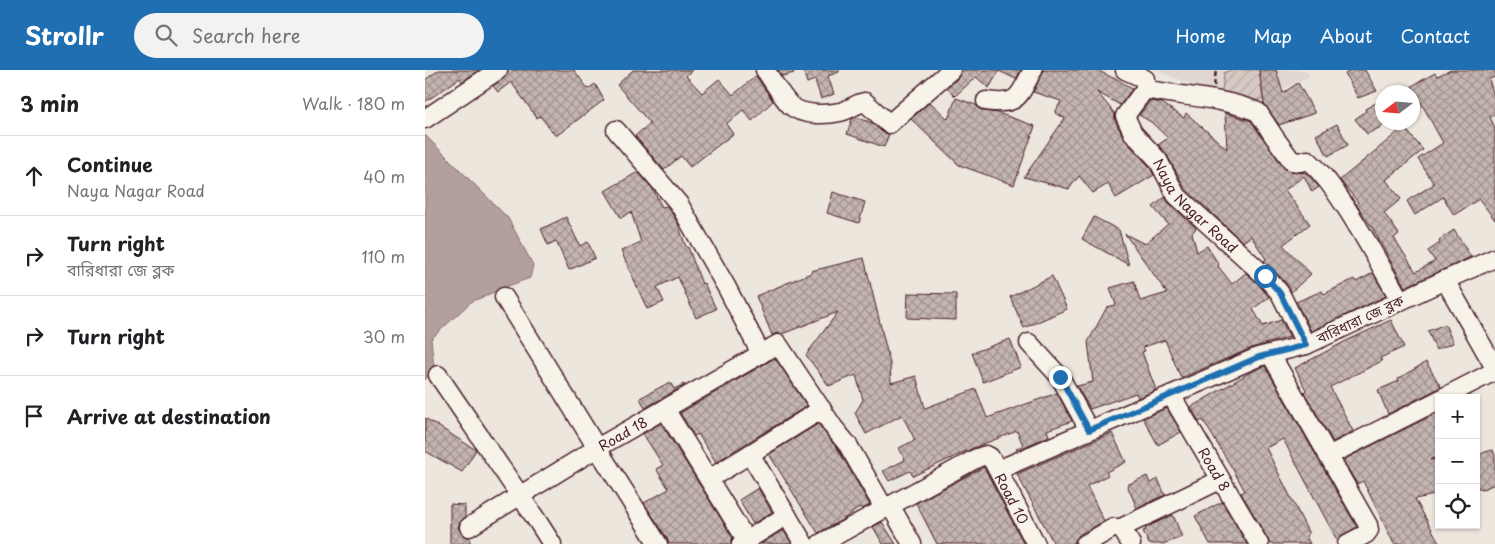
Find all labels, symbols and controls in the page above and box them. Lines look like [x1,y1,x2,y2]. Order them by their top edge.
search box [134,13,484,58]
text: Strollr [25,17,104,53]
icon: search [152,21,180,49]
text: Search here [192,21,301,49]
text: Home [1175,22,1225,49]
text: Map [1253,22,1292,49]
text: About [1320,22,1372,49]
text: Contact [1400,22,1470,49]
north arrow [1375,85,1420,130]
text: 3 min [20,87,79,119]
text: Walk · 180 m [302,91,405,115]
text: Continue [67,150,153,178]
street label: Naya Nagar Road [1148,155,1243,257]
icon: ahead [20,162,48,190]
text: 40 m [363,164,405,188]
text: Naya Nagar Road [67,178,205,202]
text: Turn right [67,229,165,257]
icon: right [20,242,48,270]
text: 110 m [362,244,405,268]
text: বারিধারা জে ব্লক [67,257,174,281]
route start [1254,265,1277,288]
street label: বারিধারা জে ব্লক [1312,289,1408,349]
icon: right [20,322,48,350]
text: Turn right [67,322,165,350]
text: 30 m [363,324,405,348]
route end [1049,366,1072,389]
map controls [1435,394,1480,529]
button: + [1435,394,1480,439]
icon: arrive [20,402,48,430]
text: Arrive at destination [67,402,271,430]
street label: Road 18 [594,411,651,456]
button: − [1435,439,1480,484]
street label: Road 8 [1194,443,1236,495]
street label: Road 10 [990,469,1034,528]
button: locate [1435,484,1480,529]

